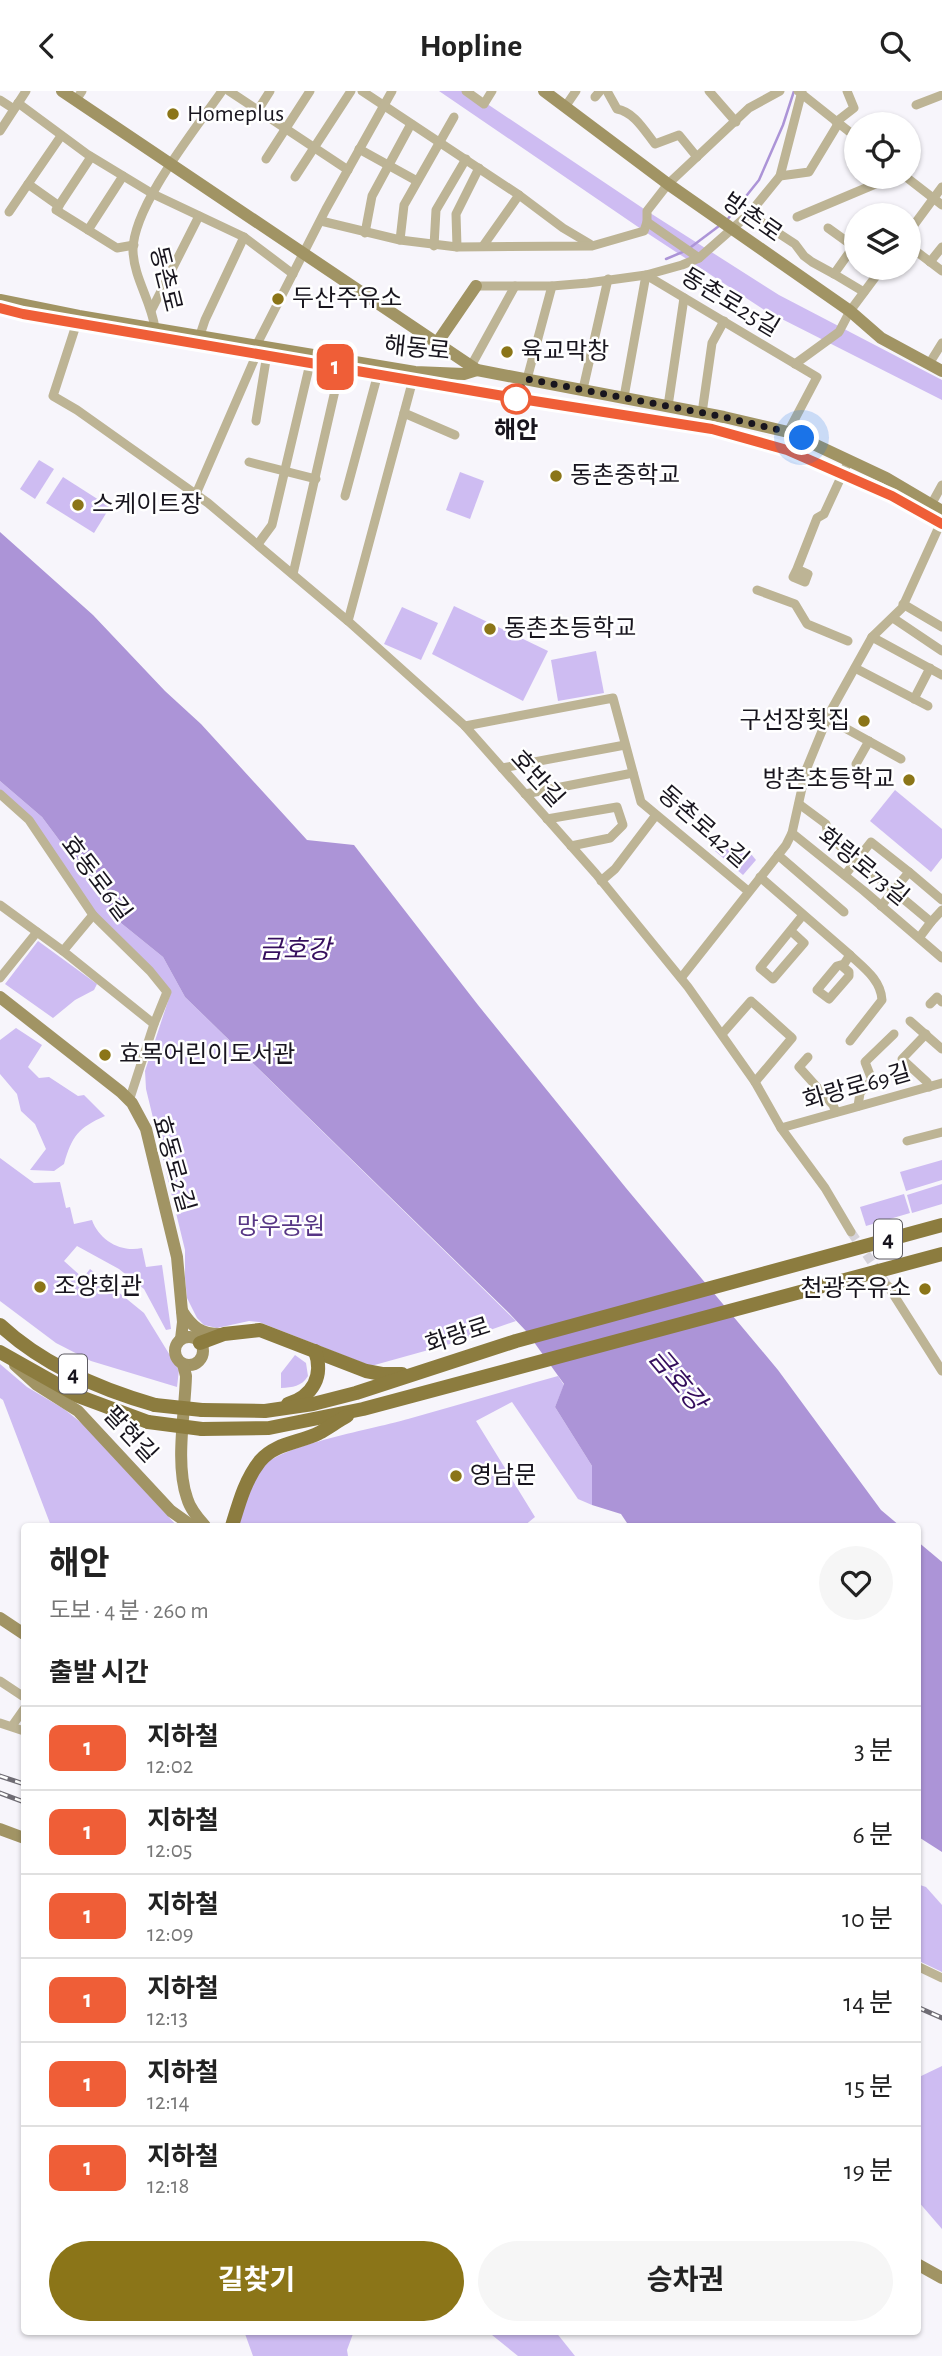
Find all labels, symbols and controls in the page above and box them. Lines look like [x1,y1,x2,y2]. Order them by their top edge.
icon: back [28,27,66,65]
icon: search [876,27,914,65]
text: Hopline [420,30,522,62]
place label: Homeplus [187,102,284,126]
marker: Homeplus [165,106,181,122]
map controls [844,112,921,280]
button: locate [844,112,921,189]
street label: 방촌로 [718,188,787,247]
button: layers [844,203,921,280]
street label: 동촌로 [145,244,186,314]
street label: 동촌로25길 [677,264,784,341]
place label: 두산주유소 [292,286,402,311]
marker: 두산주유소 [270,291,286,307]
street label: 해동로 [383,333,451,364]
place label: 육교막창 [521,339,609,364]
line badge: 1 [312,344,358,390]
marker: 육교막창 [499,344,515,360]
text: 1 [331,355,339,379]
marker: 해안 [501,384,531,414]
place label: 해안 [494,417,538,443]
your location [784,420,819,455]
place label: 동촌중학교 [570,462,680,488]
marker: 동촌중학교 [548,468,564,484]
place label: 스케이트장 [92,491,202,517]
marker: 스케이트장 [70,497,86,513]
place label: 동촌초등학교 [504,615,636,641]
marker: 동촌초등학교 [482,621,498,637]
place label: 구선장횟집 [740,707,850,733]
marker: 구선장횟집 [856,713,872,729]
street label: 호반길 [506,746,569,812]
place label: 방촌초등학교 [763,766,895,792]
marker: 방촌초등학교 [901,772,917,788]
street label: 동촌로42길 [653,781,753,872]
street label: 화랑로73길 [813,823,913,910]
street label: 효동로6길 [56,831,136,926]
water label: 금호강 [259,936,334,963]
place label: 효목어린이도서관 [119,1042,296,1067]
marker: 효목어린이도서관 [97,1047,113,1063]
street label: 화랑로69길 [800,1059,914,1114]
street label: 효동로2길 [148,1113,199,1215]
park label: 망우공원 [237,1214,325,1239]
road number: 4 [874,1219,902,1259]
place label: 조양회관 [54,1274,142,1299]
place label: 천광주유소 [801,1276,911,1301]
marker: 조양회관 [32,1279,48,1295]
marker: 천광주유소 [917,1281,933,1297]
street label: 화랑로 [422,1313,493,1358]
water label: 금호강 [644,1344,713,1418]
road number: 4 [59,1355,87,1393]
street label: 팔현길 [99,1402,162,1467]
place label: 영남문 [470,1463,536,1488]
marker: 영남문 [448,1468,464,1484]
button: heart [819,1546,893,1620]
text: 해안 [49,1548,110,1581]
text: 도보 · 4 분 · 260 m [49,1600,209,1623]
text: 출발 시간 [49,1660,149,1686]
text: 지하철 [147,1724,219,1750]
text: 1 [83,1736,92,1760]
text: 3 분 [854,1738,893,1764]
text: 12:02 [147,1755,193,1778]
text: 지하철 [147,1808,219,1834]
text: 1 [83,1820,92,1844]
text: 6 분 [853,1822,893,1848]
text: 12:05 [147,1839,192,1862]
text: 지하철 [147,1892,219,1918]
text: 1 [83,1904,92,1928]
text: 10 분 [842,1906,893,1932]
text: 12:09 [147,1923,194,1946]
text: 지하철 [147,1976,219,2002]
text: 1 [83,1988,92,2012]
text: 14 분 [843,1990,893,2016]
text: 12:13 [147,2007,188,2030]
text: 지하철 [147,2060,219,2086]
text: 1 [83,2072,92,2096]
text: 15 분 [845,2074,893,2100]
text: 12:14 [147,2091,190,2114]
text: 지하철 [147,2144,219,2170]
text: 1 [83,2156,92,2180]
text: 19 분 [844,2158,893,2184]
text: 12:18 [147,2175,189,2198]
button: 길찾기 [49,2241,464,2321]
button: 승차권 [478,2241,893,2321]

